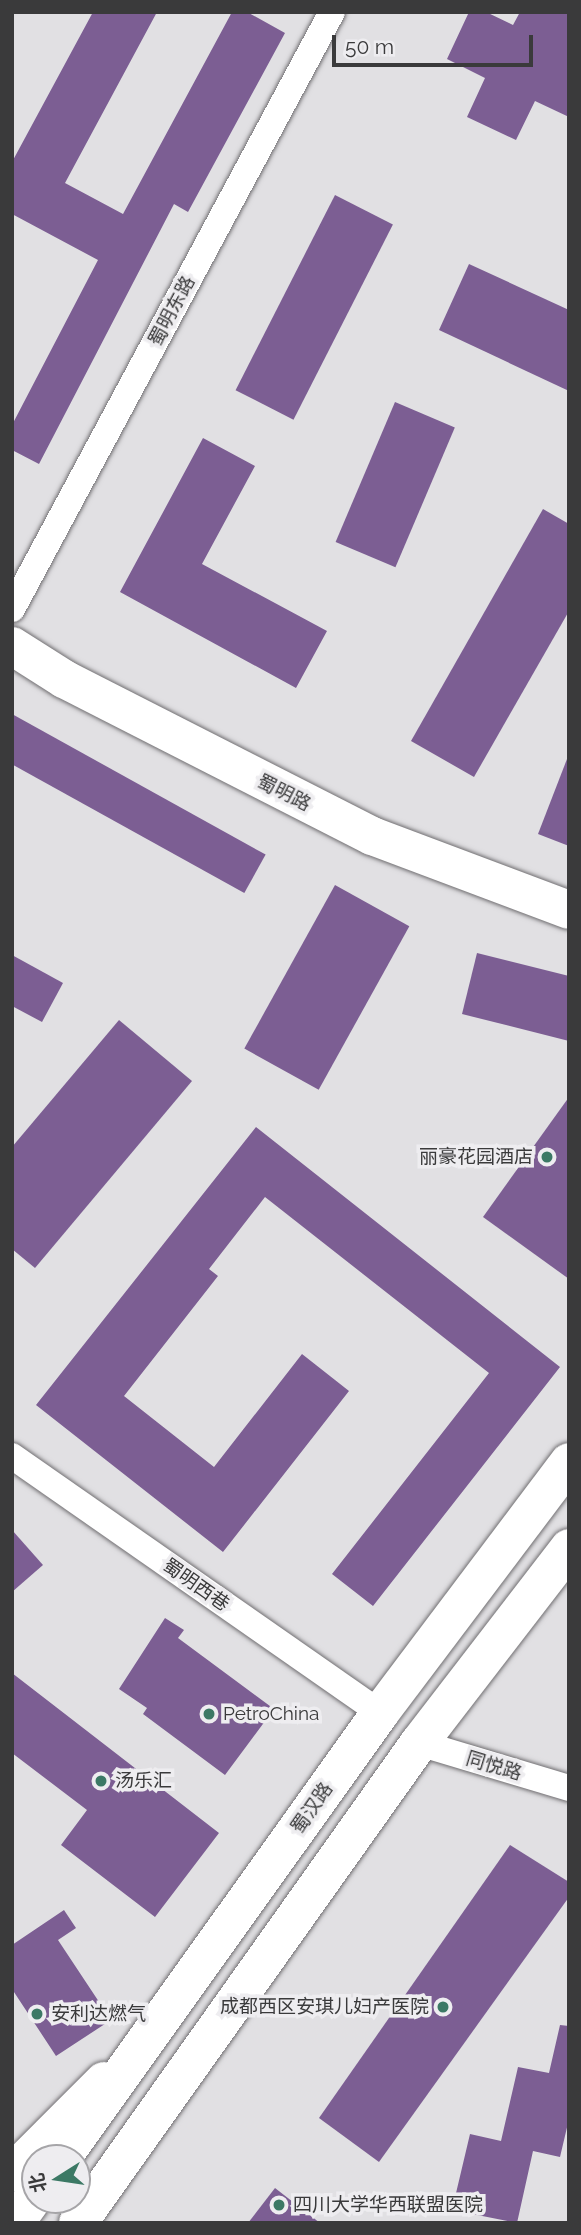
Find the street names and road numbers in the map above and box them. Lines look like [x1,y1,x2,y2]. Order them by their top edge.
street label: 蜀明东路 [144,272,200,350]
street label: 蜀明路 [253,770,315,816]
street label: 蜀明西巷 [158,1554,234,1616]
street label: 同悦路 [463,1747,525,1785]
street label: 蜀汉路 [286,1778,338,1838]

